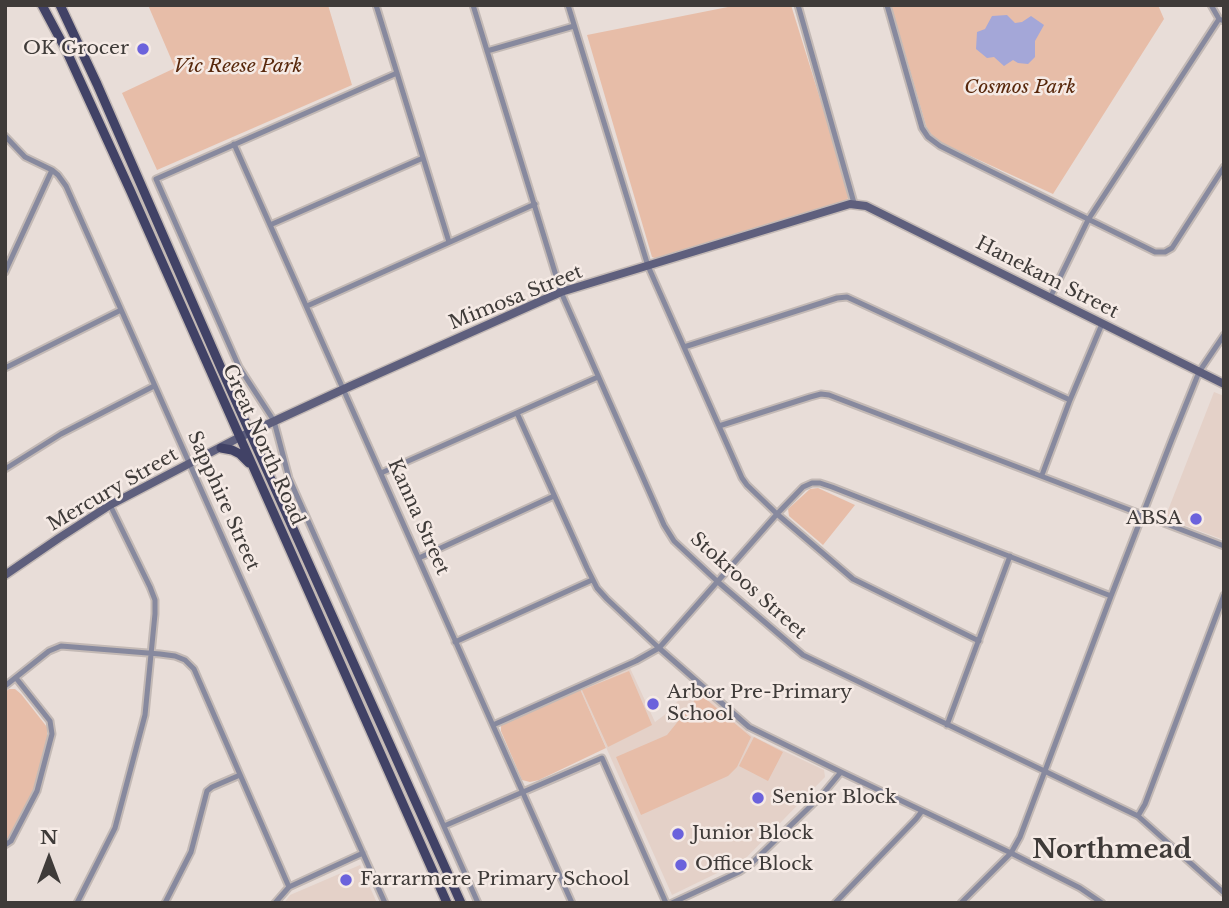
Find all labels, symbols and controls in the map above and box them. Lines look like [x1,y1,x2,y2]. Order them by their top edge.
place label: OK Grocer [23,38,129,60]
marker: OK Grocer [135,41,151,57]
park label: Vic Reese Park [174,56,302,78]
park label: Cosmos Park [964,77,1076,99]
street label: Hanekam Street [972,232,1122,324]
street label: Mimosa Street [446,261,586,335]
street label: Great North Road [217,361,309,529]
street label: Sapphire Street [182,428,264,574]
street label: Mercury Street [44,443,182,537]
street label: Kanna Street [382,455,454,579]
place label: ABSA [1126,508,1182,530]
marker: ABSA [1188,511,1204,527]
street label: Stokroos Street [685,528,811,644]
place label: Arbor Pre-Primary School [667,682,852,726]
marker: Arbor Pre-Primary School [645,696,661,712]
place label: Senior Block [772,787,897,809]
marker: Senior Block [750,790,766,806]
place label: Junior Block [692,823,813,845]
north arrow [14,824,84,894]
text: N [40,826,58,849]
marker: Junior Block [670,826,686,842]
district label: Northmead [1032,835,1192,867]
place label: Office Block [695,854,813,876]
marker: Office Block [673,857,689,873]
place label: Farrarmere Primary School [360,869,629,891]
marker: Farrarmere Primary School [338,872,354,888]

